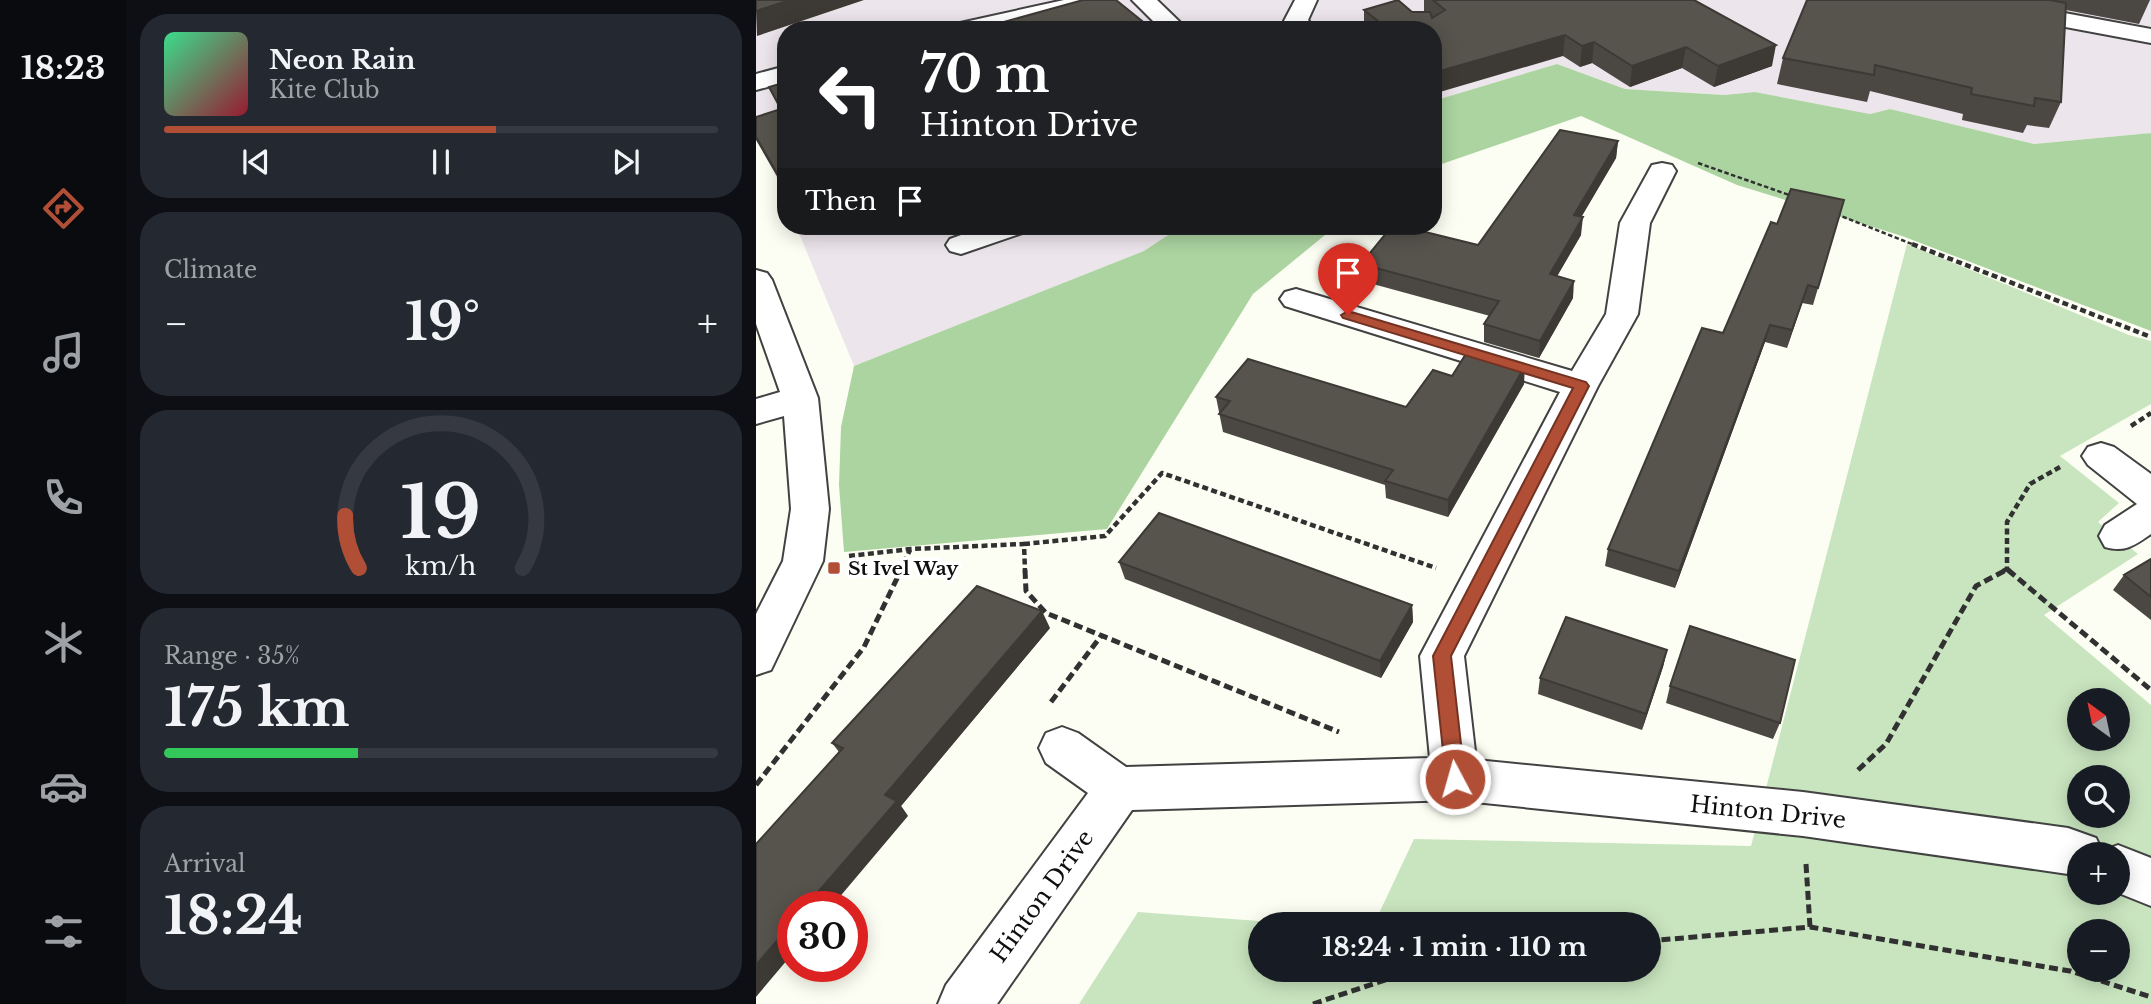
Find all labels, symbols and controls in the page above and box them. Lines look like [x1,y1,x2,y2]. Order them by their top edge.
text: Neon Rain [269,44,415,76]
text: 70 m [920,44,1050,105]
text: 18:23 [21,48,105,88]
icon: left [805,49,896,140]
text: Kite Club [269,76,380,104]
text: Hinton Drive [920,105,1138,145]
icon: previous [237,143,275,181]
icon: pause [422,143,460,181]
icon: next [607,143,645,181]
icon: arrive [891,182,929,220]
icon: directions [39,184,88,233]
text: Then [805,185,877,217]
pin [1318,243,1378,315]
icon: arrive [1329,254,1367,292]
text: Climate [164,256,257,284]
text: 19° [405,290,480,354]
text: − [164,300,188,347]
text: + [697,300,718,347]
icon: music [39,328,88,377]
text: 19 [401,467,481,558]
icon: phone [39,473,88,522]
text: km/h [406,551,476,582]
place label: St Ivel Way [848,557,959,580]
marker: St Ivel Way [826,560,842,576]
icon: climate [39,618,88,667]
text: Range · 35% [164,642,300,670]
text: 175 km [164,676,350,740]
north arrow [2067,688,2130,751]
map controls [2067,688,2130,982]
position arrow [1418,742,1492,816]
icon: car [39,762,88,811]
button: search [2067,765,2130,828]
street label: Hinton Drive [1689,790,1847,834]
street label: Hinton Drive [985,824,1099,968]
button: + [2067,842,2130,905]
text: Arrival [164,850,245,878]
text: 18:24 [164,884,303,948]
speed limit sign: 30 [777,891,868,982]
icon: filters [39,907,88,956]
button: − [2067,919,2130,982]
text: 18:24 · 1 min · 110 m [1322,931,1587,963]

